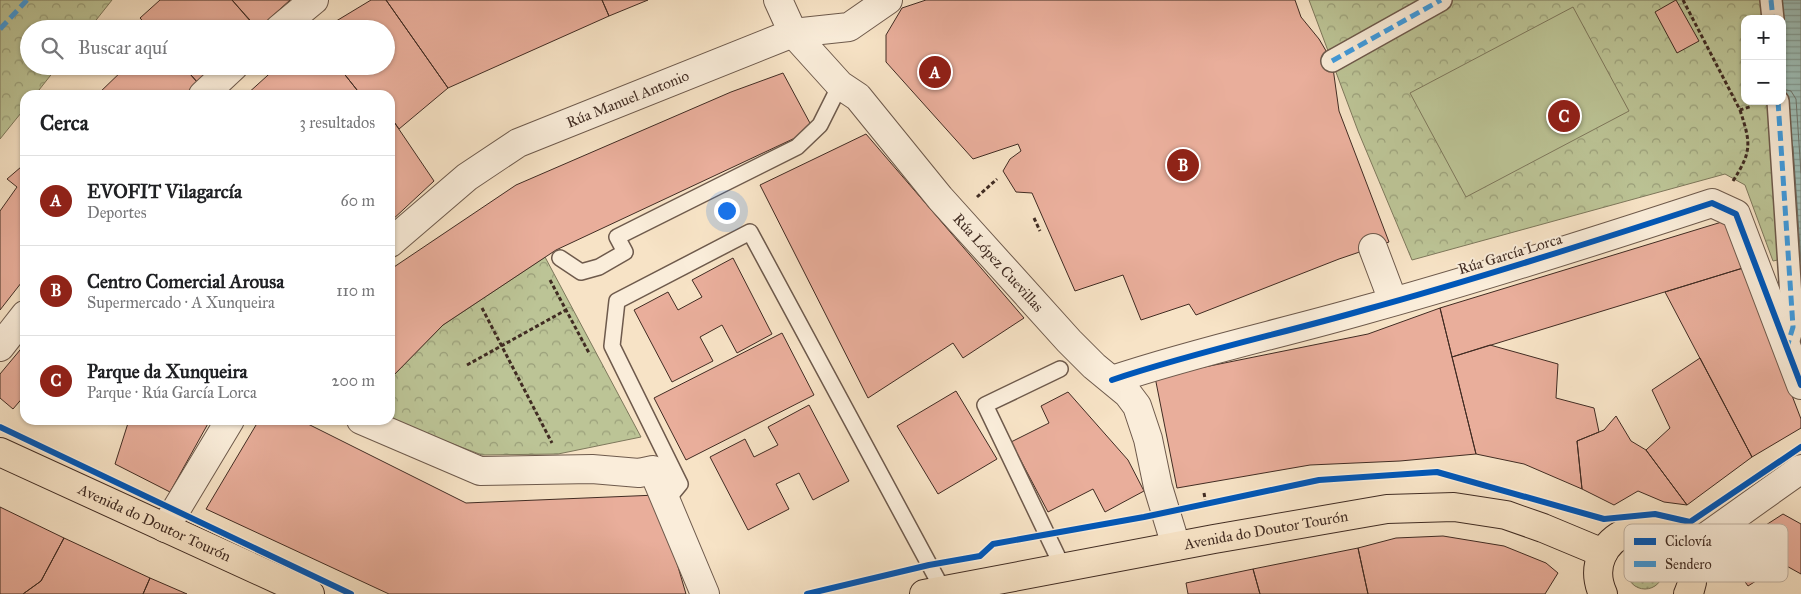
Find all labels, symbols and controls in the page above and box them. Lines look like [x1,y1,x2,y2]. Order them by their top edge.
map controls [1741,15,1786,105]
button: + [1741,15,1786,60]
search box [20,20,395,75]
icon: search [38,34,66,62]
text: Buscar aquí [78,36,167,59]
pin: A [919,53,951,91]
button: − [1741,60,1786,105]
street label: Rúa Manuel Antonio [564,66,692,132]
pin: C [1548,97,1580,135]
text: Cerca [40,110,89,136]
text: 3 resultados [300,113,375,132]
pin: B [1167,146,1199,184]
text: EVOFIT Vilagarcía [87,180,242,203]
text: A [51,191,61,210]
text: 60 m [341,191,375,210]
your location [714,198,740,224]
text: Deportes [87,203,147,222]
street label: Rúa López Cuevillas [949,210,1047,316]
street label: Rúa García Lorca [1456,229,1565,278]
text: Centro Comercial Arousa [87,270,284,293]
text: B [51,281,61,300]
text: 110 m [336,281,375,300]
text: Supermercado · A Xunqueira [87,293,275,312]
text: Parque da Xunqueira [87,360,248,383]
text: C [51,371,61,390]
text: 200 m [332,371,375,390]
text: Parque · Rúa García Lorca [87,383,257,402]
street label: Avenida do Doutor Tourón [74,480,234,566]
street label: Avenida do Doutor Tourón [1182,507,1349,554]
legend [1624,524,1788,582]
text: Ciclovía [1665,533,1712,550]
text: Sendero [1665,556,1712,573]

